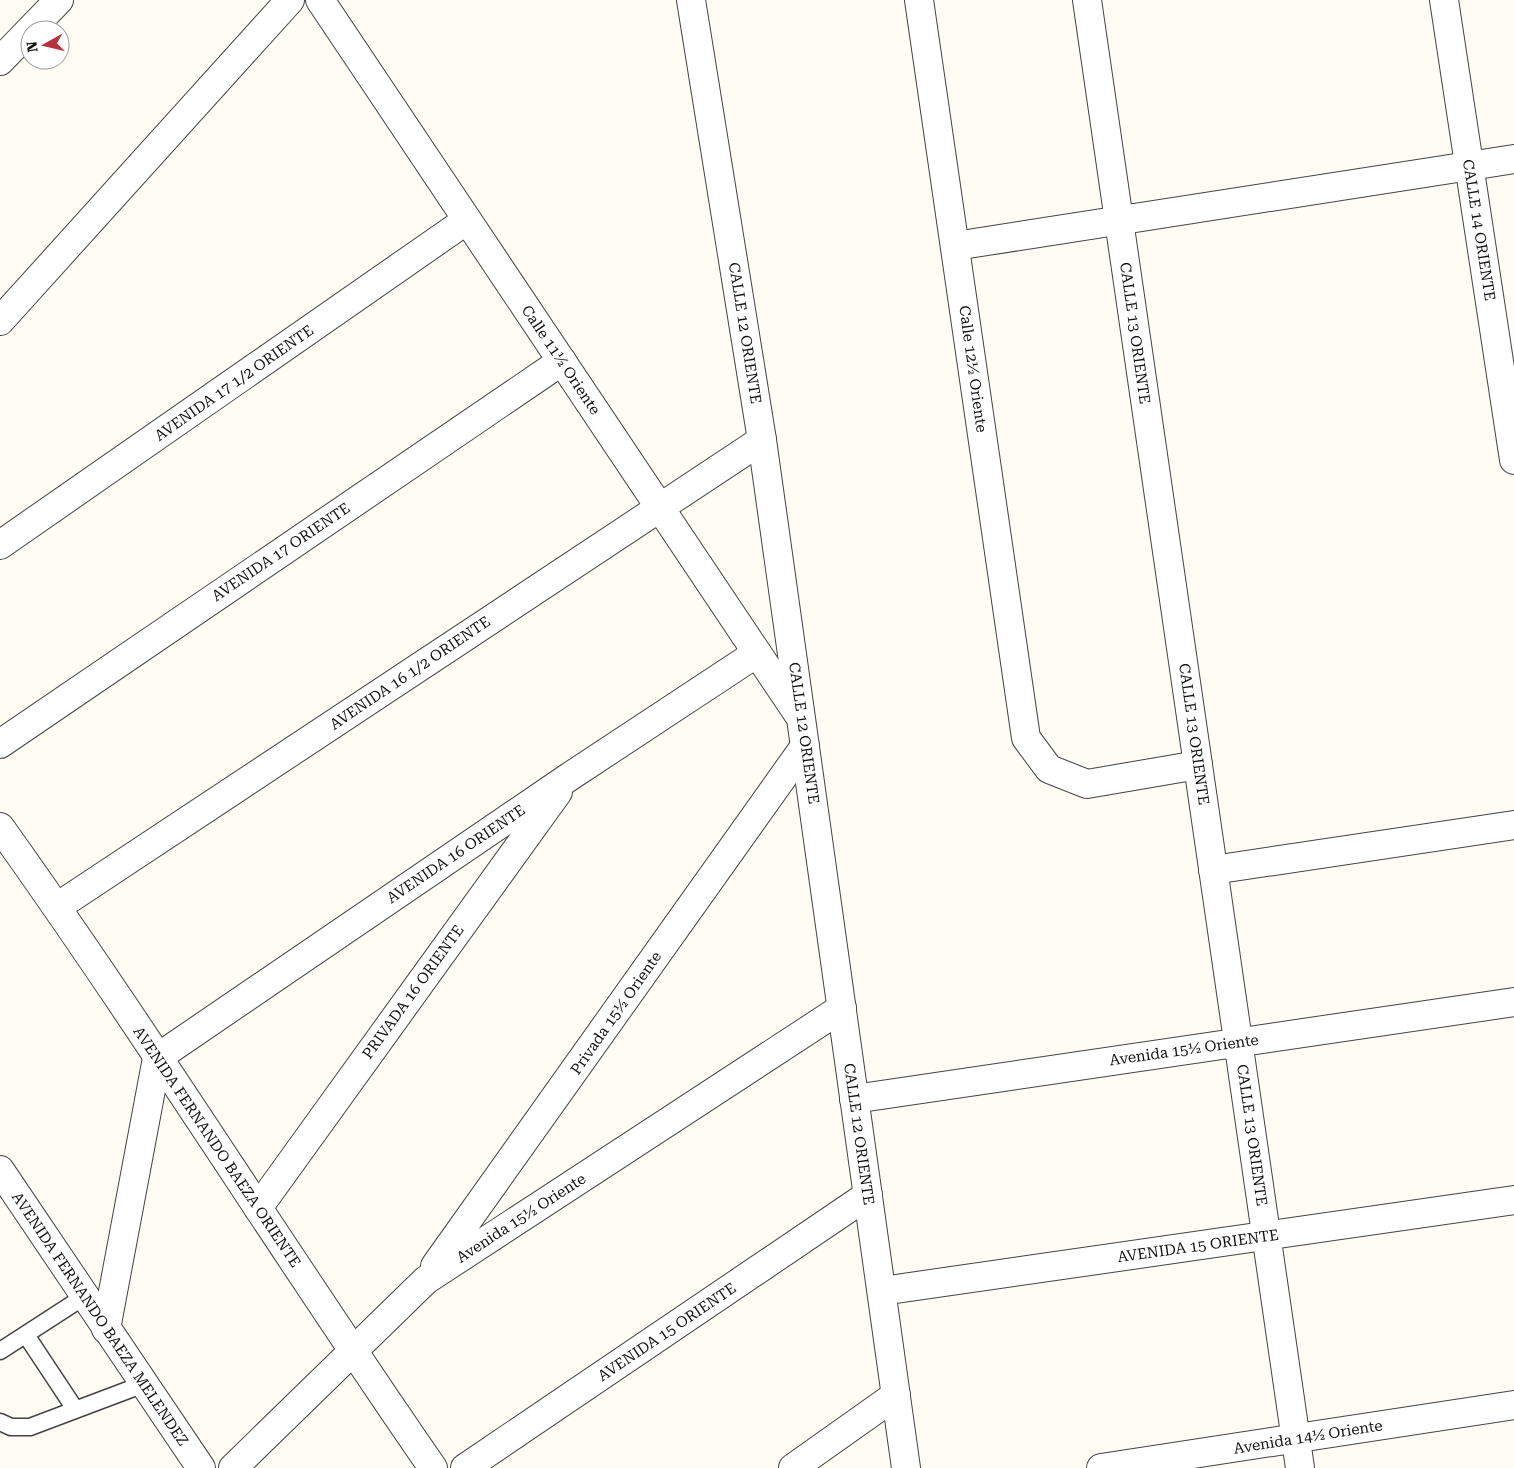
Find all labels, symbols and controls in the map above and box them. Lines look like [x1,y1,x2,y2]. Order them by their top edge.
north arrow [20,20,70,70]
text: N [23,40,41,53]
street label: CALLE 14 ORIENTE [1459,158,1499,302]
street label: CALLE 12 ORIENTE [725,261,765,405]
street label: CALLE 13 ORIENTE [1116,261,1154,405]
street label: Calle 11½ Oriente [518,302,604,418]
street label: Calle 12½ Oriente [955,304,991,434]
street label: AVENIDA 17 1/2 ORIENTE [151,321,317,445]
street label: AVENIDA 17 ORIENTE [209,499,353,605]
street label: AVENIDA 16 1/2 ORIENTE [326,613,494,733]
street label: CALLE 12 ORIENTE [785,661,823,805]
street label: CALLE 13 ORIENTE [1175,662,1213,806]
street label: AVENIDA 16 ORIENTE [384,801,528,907]
street label: PRIVADA 16 ORIENTE [358,922,468,1062]
street label: Privada 15½ Oriente [567,948,665,1078]
street label: AVENIDA FERNANDO BAEZA ORIENTE [129,1023,305,1271]
street label: Avenida 15½ Oriente [1108,1031,1260,1069]
street label: CALLE 12 ORIENTE [840,1062,878,1206]
street label: CALLE 13 ORIENTE [1233,1063,1271,1207]
street label: Avenida 15½ Oriente [453,1169,589,1267]
street label: AVENIDA FERNANDO BAEZA MELENDEZ [8,1189,192,1449]
street label: AVENIDA 15 ORIENTE [1116,1226,1280,1266]
street label: AVENIDA 15 ORIENTE [595,1279,739,1385]
street label: Avenida 14½ Oriente [1232,1416,1384,1458]

